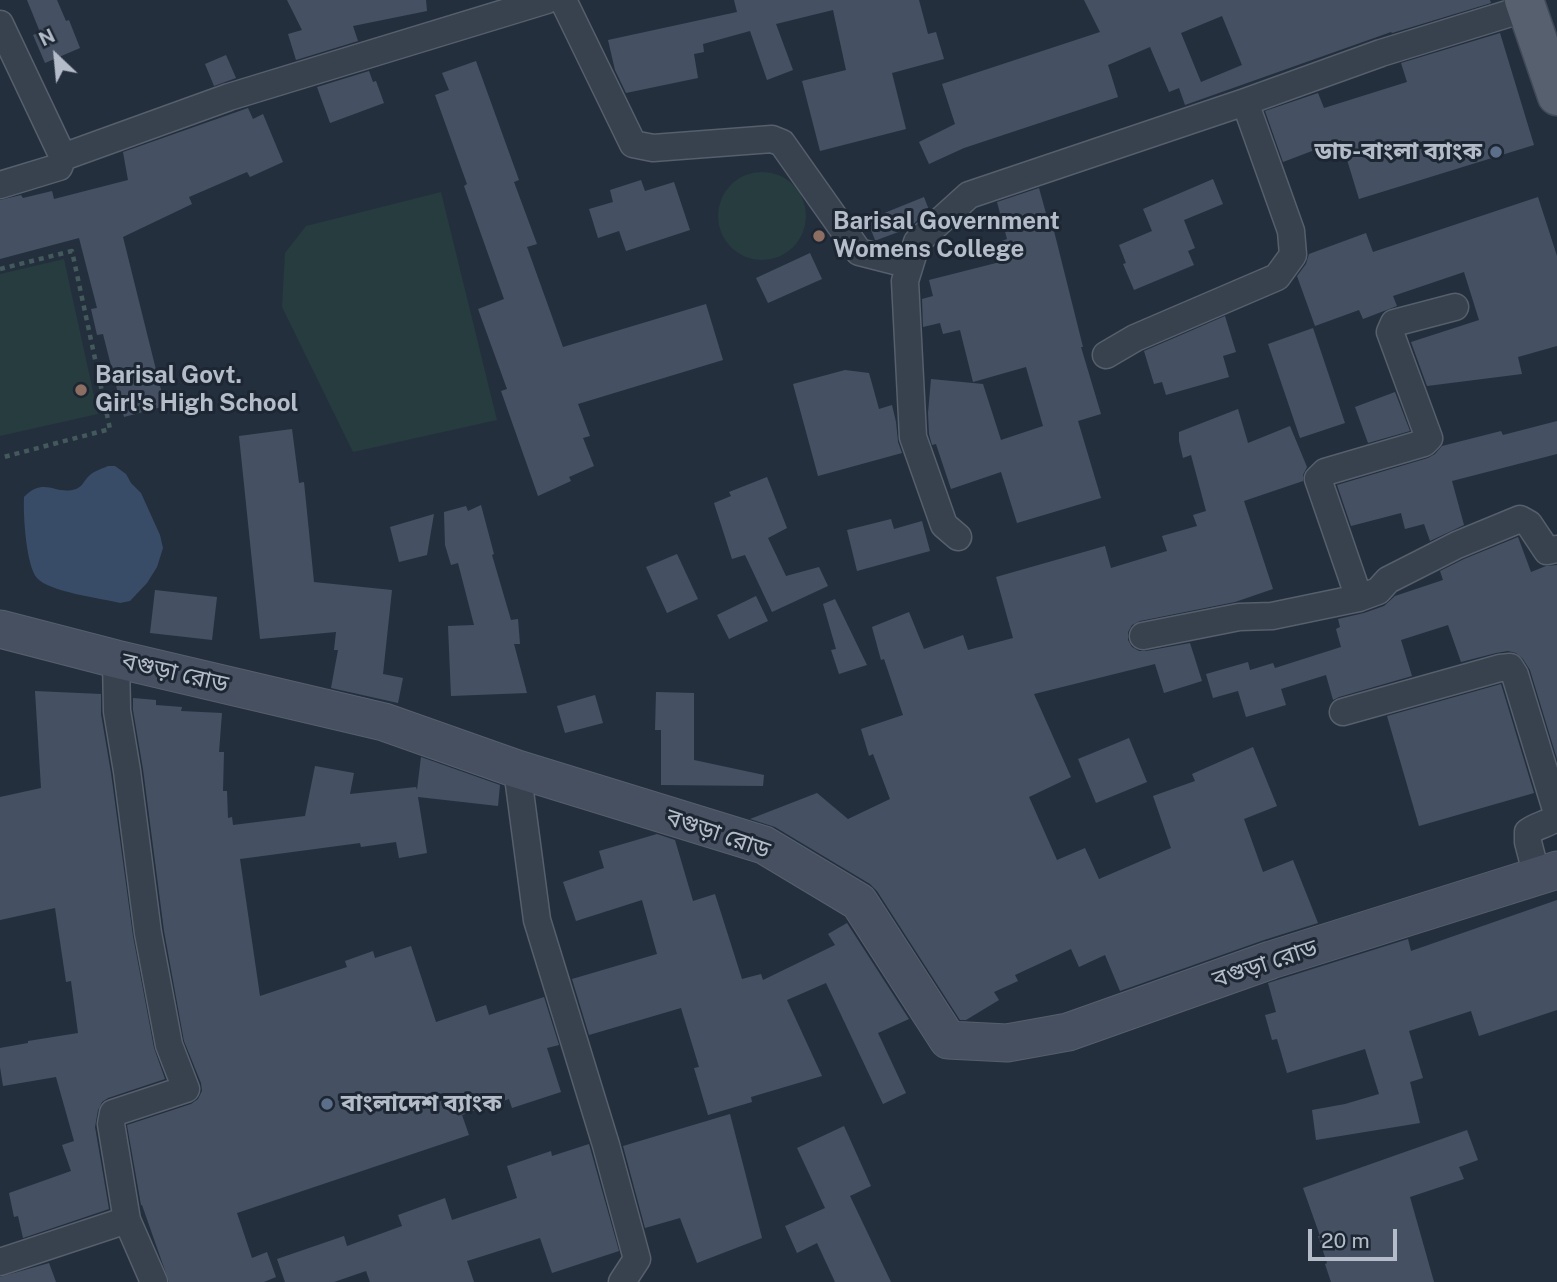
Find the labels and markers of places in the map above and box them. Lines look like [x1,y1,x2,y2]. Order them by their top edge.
place label: ডাচ-বাংলা ব্যাংক [1315,138,1482,166]
marker: ডাচ-বাংলা ব্যাংক [1488,144,1504,160]
place label: Barisal Government Womens College [833,208,1060,264]
marker: Barisal Government Womens College [811,228,827,244]
place label: Barisal Govt. Girl's High School [95,362,298,418]
marker: Barisal Govt. Girl's High School [73,382,89,398]
place label: বাংলাদেশ ব্যাংক [341,1090,502,1118]
marker: বাংলাদেশ ব্যাংক [319,1096,335,1112]

